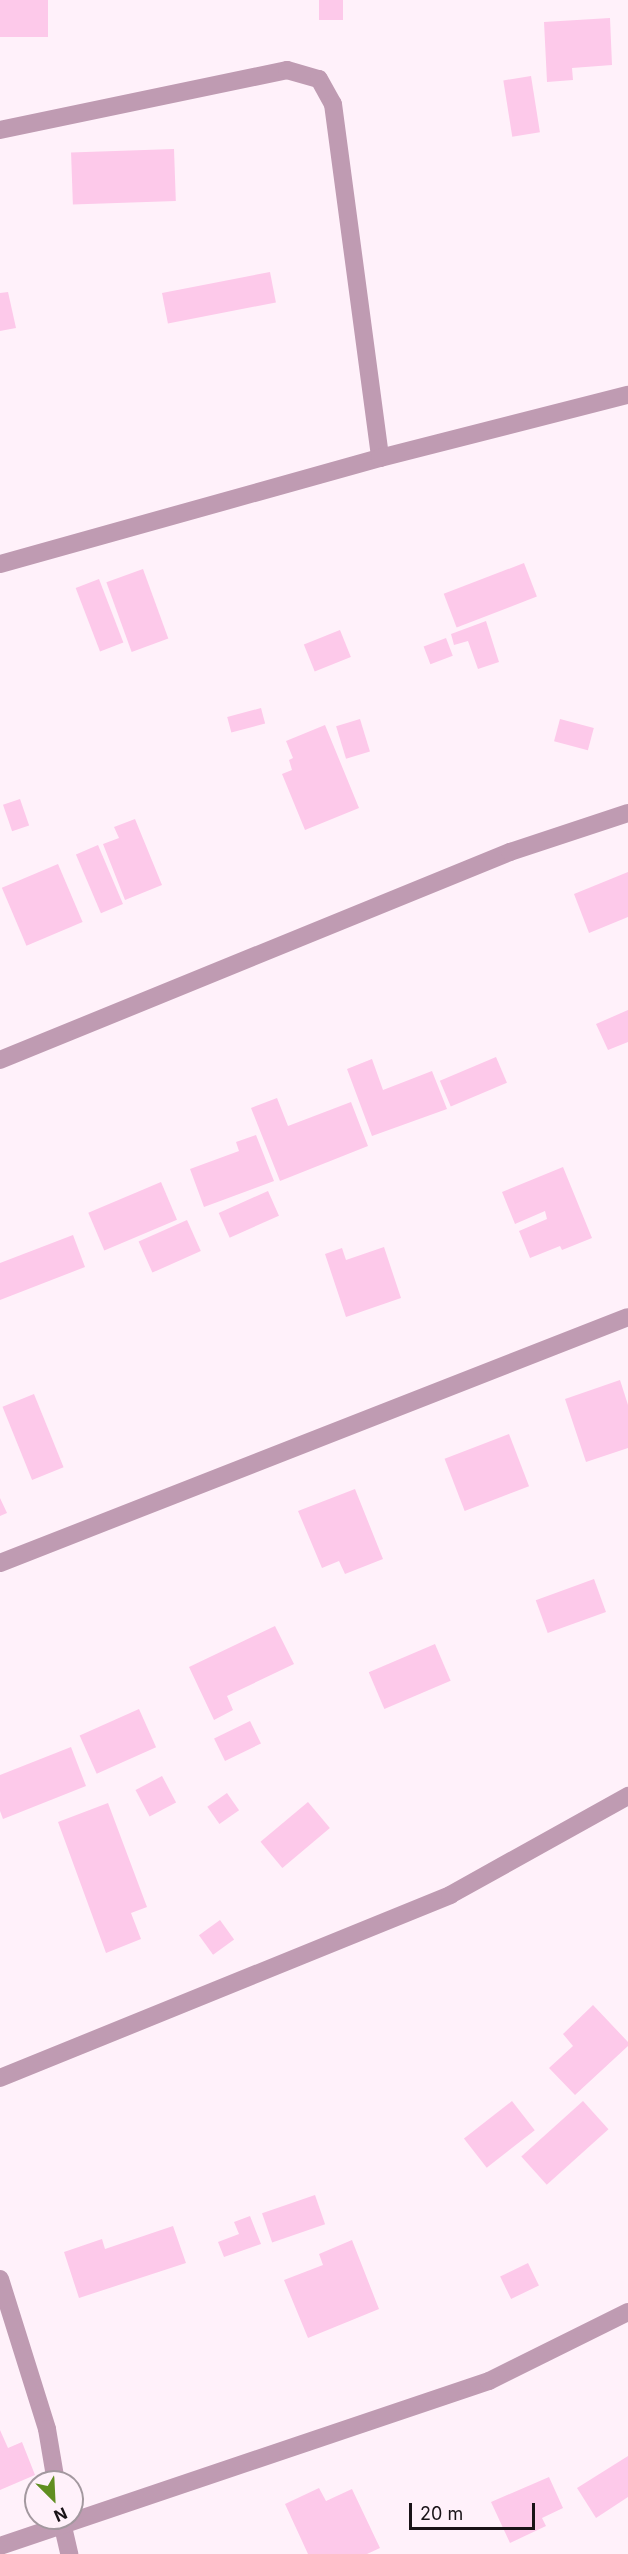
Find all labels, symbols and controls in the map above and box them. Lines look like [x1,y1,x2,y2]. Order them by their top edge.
north arrow [24,2470,84,2530]
scale bar [412,2491,538,2529]
text: N [51,2503,70,2526]
text: 20 m [420,2503,463,2524]

